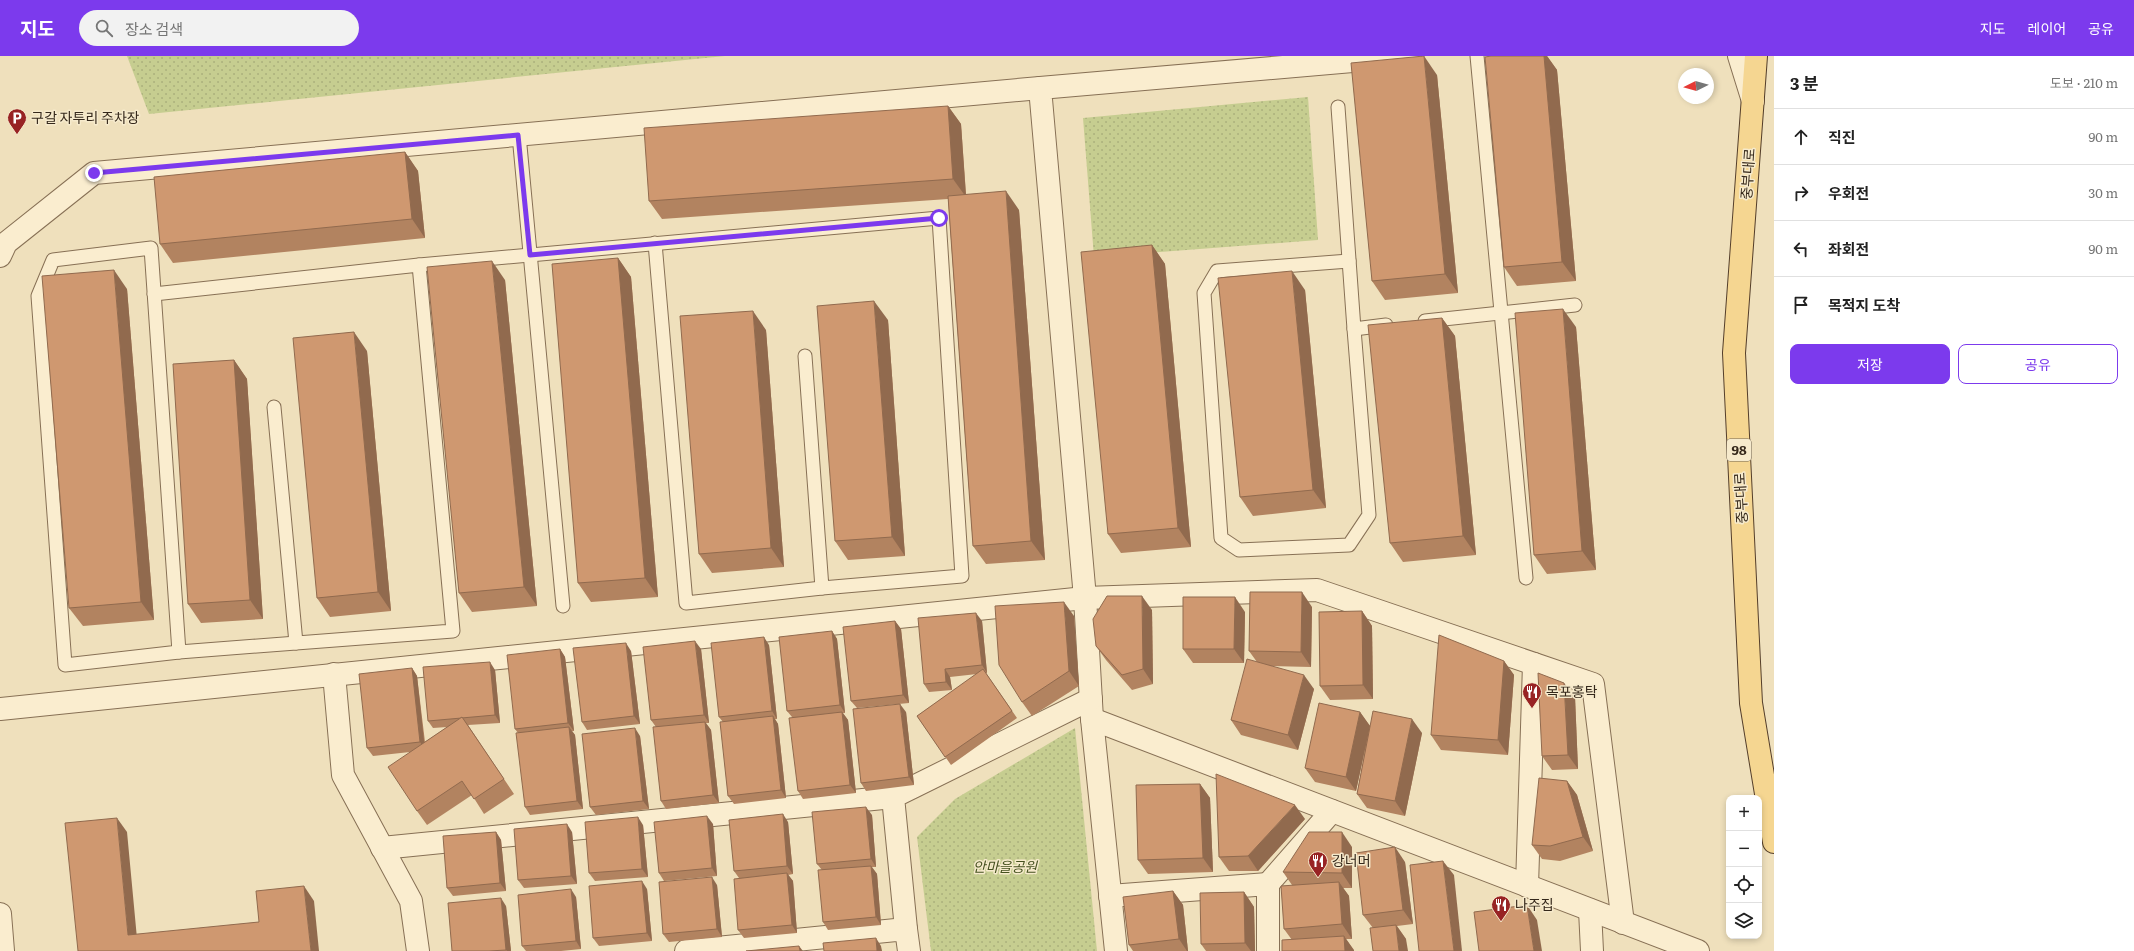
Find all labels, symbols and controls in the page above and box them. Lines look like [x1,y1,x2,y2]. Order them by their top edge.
search box [79,10,359,46]
text: 지도 [20,14,55,42]
icon: search [93,17,115,39]
text: 장소 검색 [125,17,183,40]
text: 지도 [1980,18,2006,38]
text: 레이어 [2028,18,2066,38]
text: 공유 [2088,18,2114,38]
north arrow [1678,68,1714,104]
text: 3 분 [1790,70,1819,95]
text: 도보 · 210 m [2050,73,2118,92]
parking icon: 구갈 자투리 주차장 [6,107,28,135]
place label: 구갈 자투리 주차장 [31,107,140,127]
text: 직진 [1828,125,1856,148]
icon: ahead [1790,126,1812,148]
text: 90 m [2088,127,2118,146]
street label: 중부대로 [1735,147,1759,200]
route end [85,164,103,182]
text: 우회전 [1828,181,1869,204]
icon: right [1790,182,1812,204]
text: 30 m [2088,183,2118,202]
route start [930,209,948,227]
text: 좌회전 [1828,237,1869,260]
icon: left [1790,238,1812,260]
text: 90 m [2088,239,2118,258]
text: 목적지 도착 [1828,293,1900,316]
icon: arrive [1790,294,1812,316]
button: 저장 [1790,344,1950,384]
button: 공유 [1958,344,2118,384]
road number: 98 [1727,439,1751,461]
street label: 중부대로 [1729,472,1751,524]
restaurant icon: 목포홍탁 [1521,681,1543,709]
place label: 목포홍탁 [1546,681,1598,701]
map controls [1726,795,1762,939]
button: + [1726,795,1762,831]
button: − [1726,831,1762,867]
restaurant icon: 강너머 [1307,850,1329,878]
place label: 강너머 [1332,850,1371,870]
park label: 안마을공원 [973,856,1038,876]
button: locate [1726,867,1762,903]
restaurant icon: 나주집 [1490,894,1512,922]
place label: 나주집 [1515,894,1554,914]
button: layers [1726,903,1762,939]

